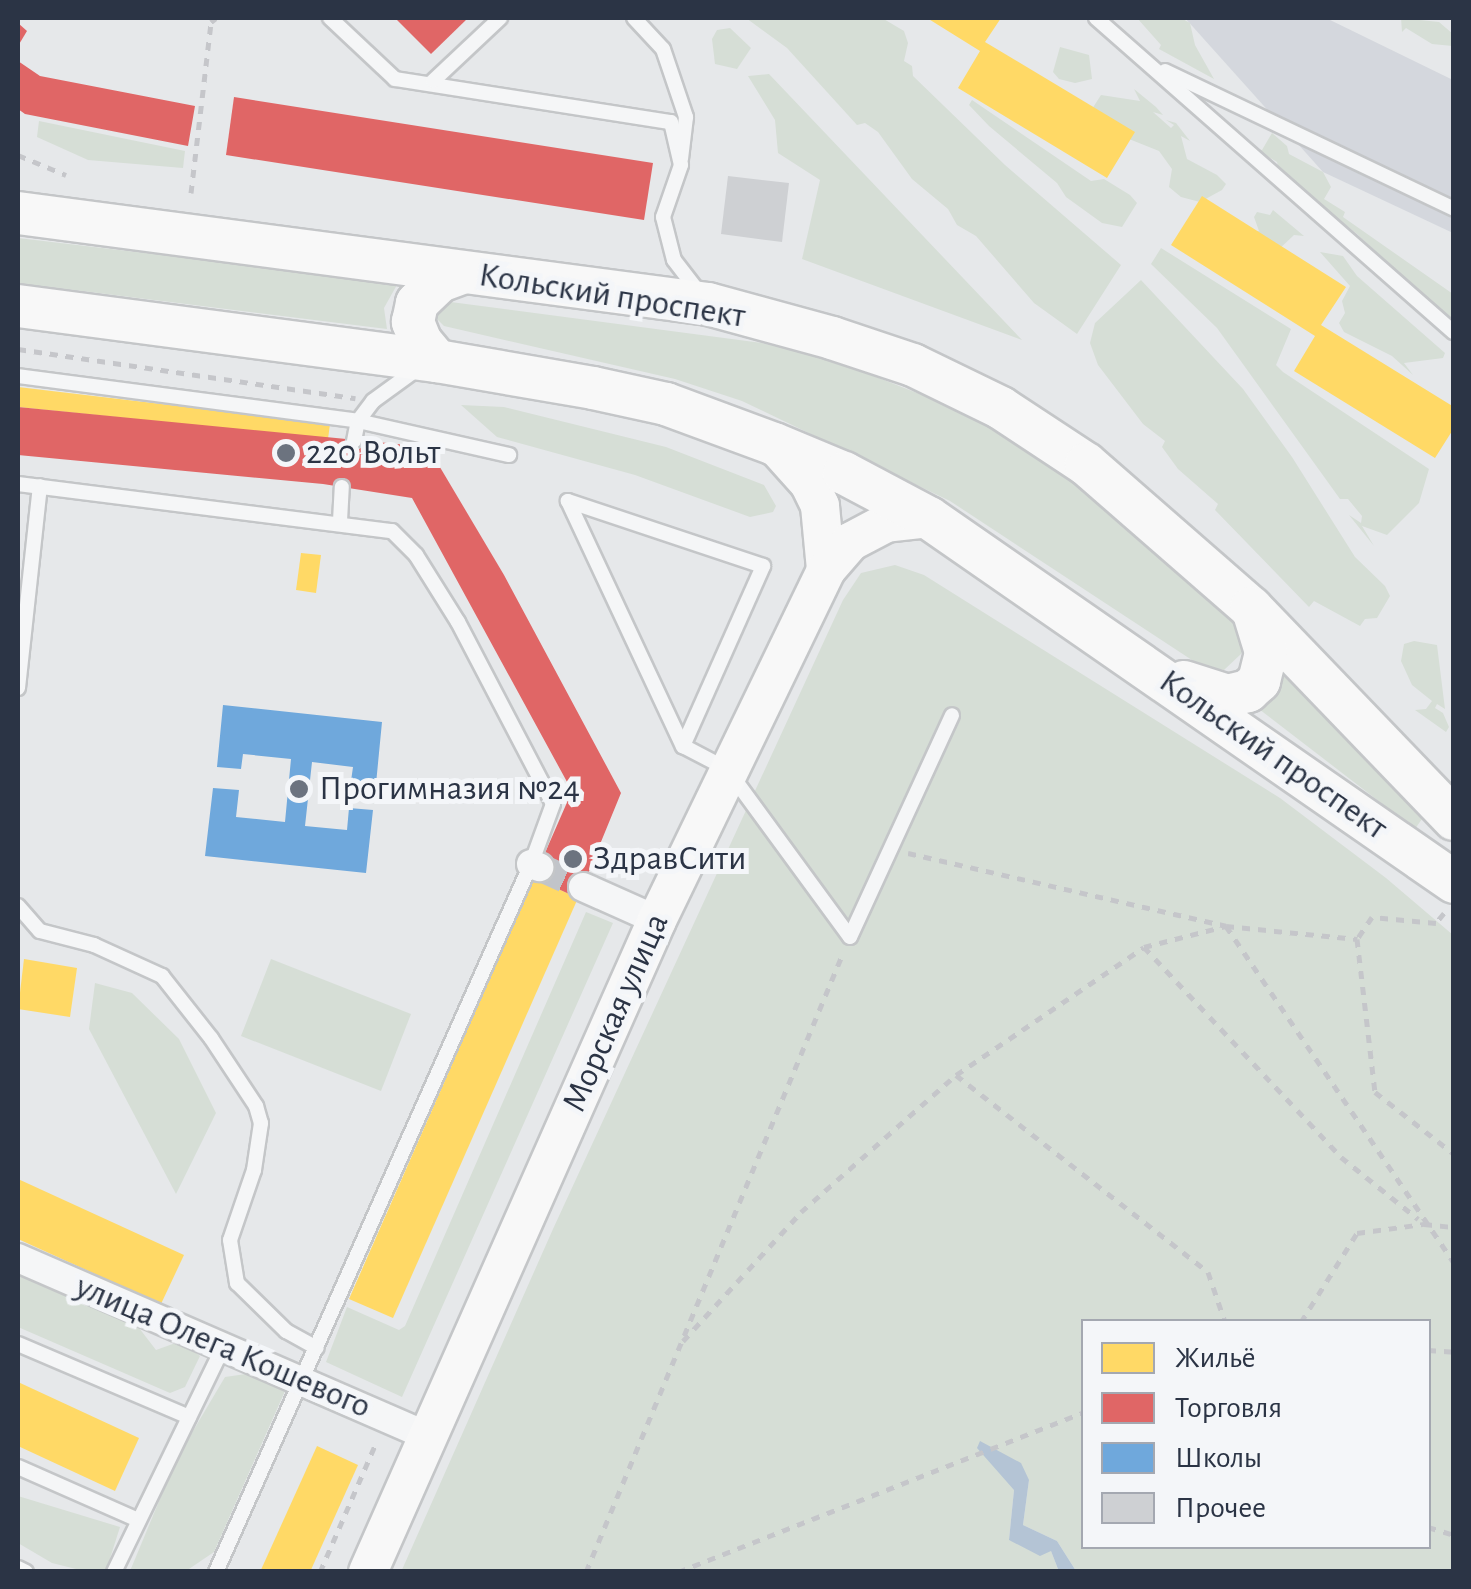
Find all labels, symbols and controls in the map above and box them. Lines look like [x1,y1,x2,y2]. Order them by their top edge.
street label: Кольский проспект [476,254,748,338]
place label: 220 Вольт [306,432,440,474]
marker: 220 Вольт [275,442,297,464]
street label: Кольский проспект [1151,661,1395,849]
place label: Прогимназия №24 [319,768,580,810]
marker: Прогимназия №24 [288,778,310,800]
place label: ЗдравСити [593,838,746,880]
marker: ЗдравСити [562,848,584,870]
street label: Морская улица [554,907,678,1119]
street label: улица Олега Кошевого [69,1266,377,1428]
legend [1081,1319,1431,1549]
text: Жильё [1175,1343,1256,1373]
text: Торговля [1175,1393,1282,1423]
text: Школы [1175,1443,1262,1473]
text: Прочее [1175,1493,1266,1523]

